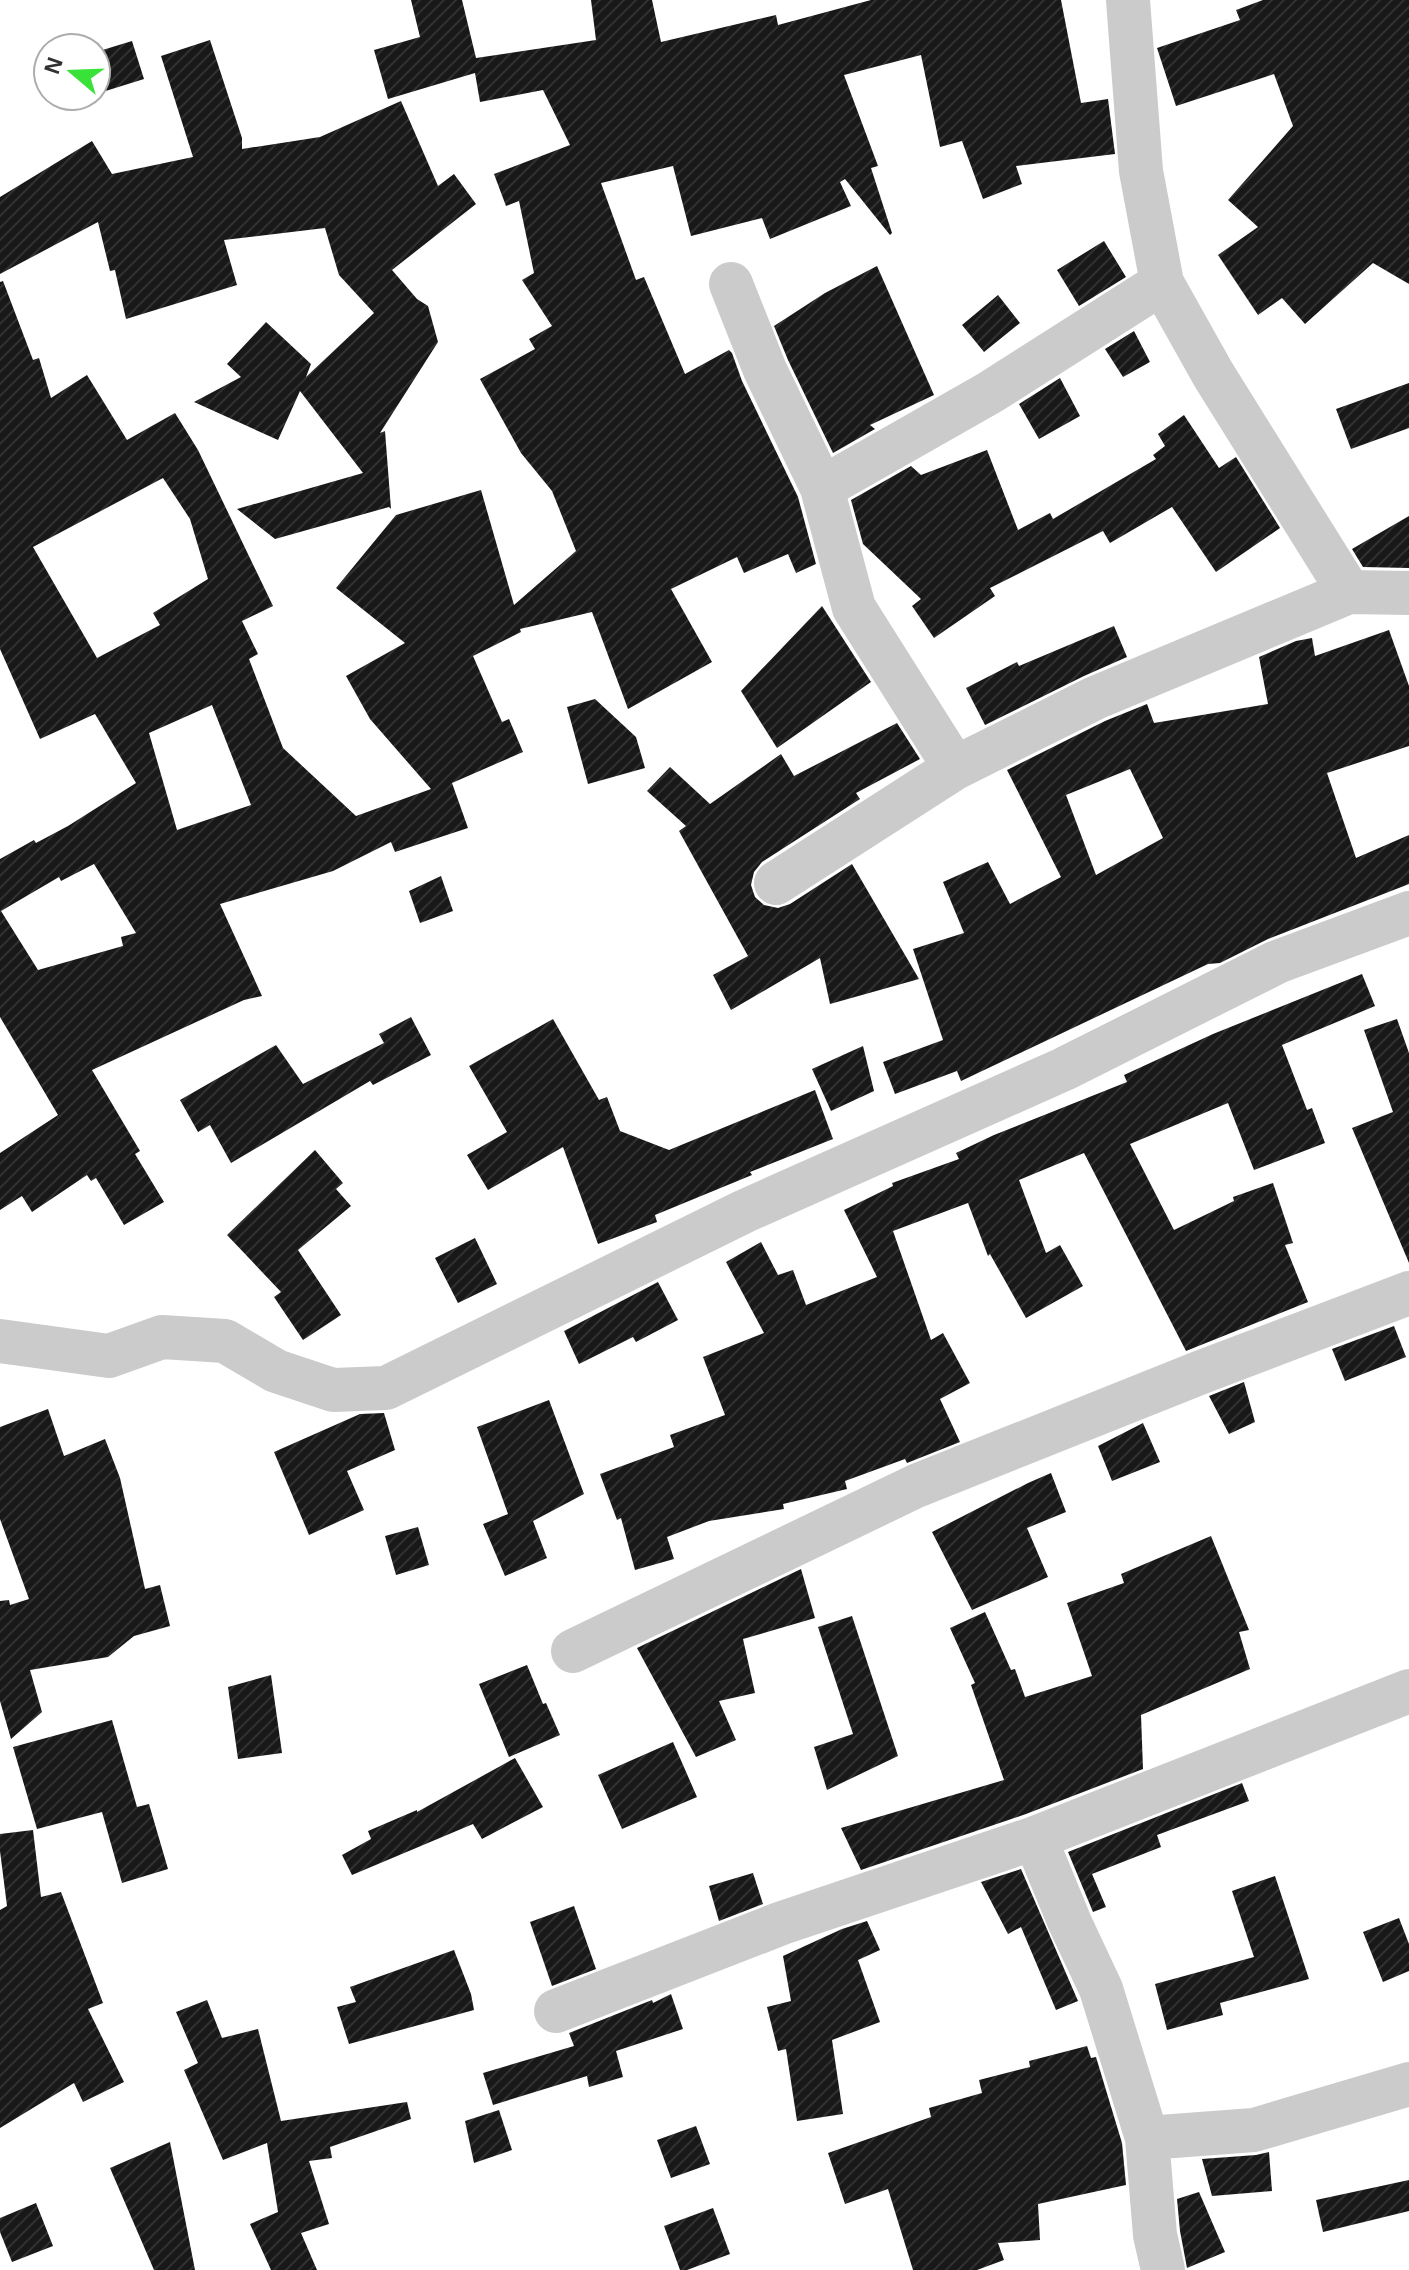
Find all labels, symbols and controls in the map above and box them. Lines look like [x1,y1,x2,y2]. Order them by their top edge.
north arrow [32,32,112,112]
text: N [39,54,68,77]

